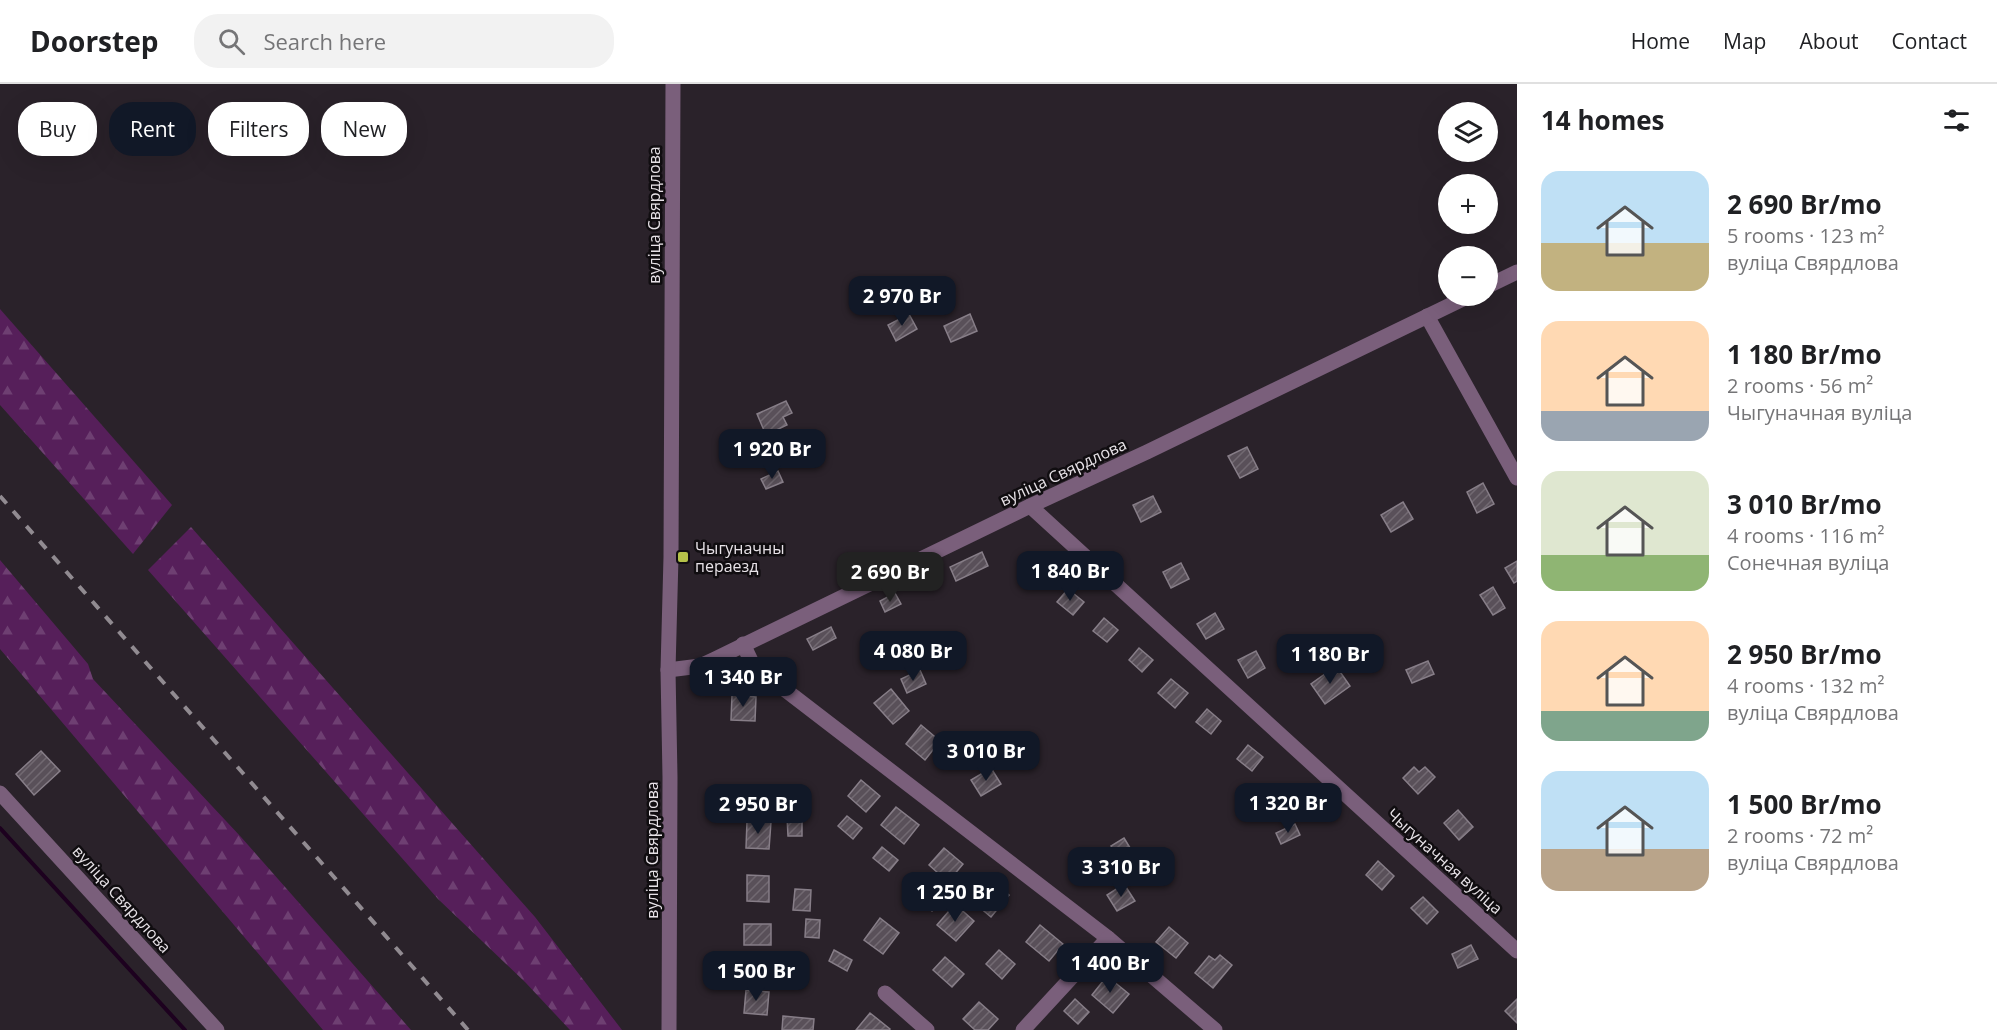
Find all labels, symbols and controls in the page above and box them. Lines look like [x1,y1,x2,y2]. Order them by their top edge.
search box [194,14,614,68]
text: Doorstep [30,22,158,60]
icon: search [215,25,248,58]
text: Search here [263,26,386,56]
text: Home [1631,27,1690,55]
text: Map [1723,27,1766,55]
text: About [1799,27,1859,55]
text: Contact [1892,27,1967,55]
chip: Buy [18,102,97,156]
chip: Rent [109,102,196,156]
chip: Filters [208,102,309,156]
chip: New [321,102,407,156]
map controls [1438,102,1498,306]
button: layers [1438,102,1498,162]
text: 14 homes [1541,102,1665,138]
icon: filters [1940,104,1973,137]
street label: вуліца Свярдлова [643,146,665,284]
button: + [1438,174,1498,234]
text: 2 690 Br/mo [1727,186,1882,222]
icon: home [1589,195,1661,267]
text: 5 rooms · 123 m² [1727,222,1885,249]
button: − [1438,246,1498,306]
text: вуліца Свярдлова [1727,249,1899,276]
pin: 2 970 Br [840,276,964,327]
text: 2 970 Br [863,282,941,309]
text: 1 180 Br/mo [1727,336,1882,372]
icon: home [1589,345,1661,417]
text: 2 rooms · 56 m² [1727,372,1873,399]
text: Чыгуначная вуліца [1727,399,1912,426]
pin: 1 920 Br [710,429,834,480]
street label: вуліца Свярдлова [996,433,1130,511]
text: 1 920 Br [733,435,811,462]
text: 3 010 Br/mo [1727,486,1882,522]
icon: home [1589,495,1661,567]
text: 4 rooms · 116 m² [1727,522,1885,549]
place label: Чыгуначны пераезд [695,537,784,577]
text: Сонечная вуліца [1727,549,1889,576]
marker: Чыгуначны пераезд [676,550,690,564]
pin: 1 840 Br [1008,551,1132,602]
pin: 2 690 Br [828,552,952,603]
text: 1 840 Br [1031,557,1109,584]
text: 2 690 Br [851,558,929,585]
pin: 4 080 Br [851,631,975,682]
pin: 1 180 Br [1268,634,1392,685]
text: 2 950 Br/mo [1727,636,1882,672]
text: 4 080 Br [874,637,952,664]
text: 1 180 Br [1291,640,1369,667]
icon: home [1589,645,1661,717]
pin: 1 340 Br [681,657,805,708]
text: 1 340 Br [704,663,782,690]
text: 4 rooms · 132 m² [1727,672,1885,699]
text: вуліца Свярдлова [1727,699,1899,726]
pin: 3 010 Br [924,731,1048,782]
text: 3 010 Br [947,737,1025,764]
street label: вуліца Свярдлова [641,781,663,919]
pin: 1 320 Br [1226,783,1350,834]
pin: 2 950 Br [696,784,820,835]
text: 1 500 Br/mo [1727,786,1882,822]
text: 1 320 Br [1249,789,1327,816]
text: 2 950 Br [719,790,797,817]
icon: home [1589,795,1661,867]
street label: Чыгуначная вуліца [1383,803,1507,919]
text: 2 rooms · 72 m² [1727,822,1873,849]
street label: вуліца Свярдлова [68,841,176,957]
pin: 3 310 Br [1059,847,1183,898]
text: вуліца Свярдлова [1727,849,1899,876]
text: 3 310 Br [1082,853,1160,880]
pin: 1 250 Br [893,872,1017,923]
text: 1 250 Br [916,878,994,905]
pin: 1 400 Br [1048,943,1172,994]
text: 1 400 Br [1071,949,1149,976]
pin: 1 500 Br [694,951,818,1002]
text: 1 500 Br [717,957,795,984]

